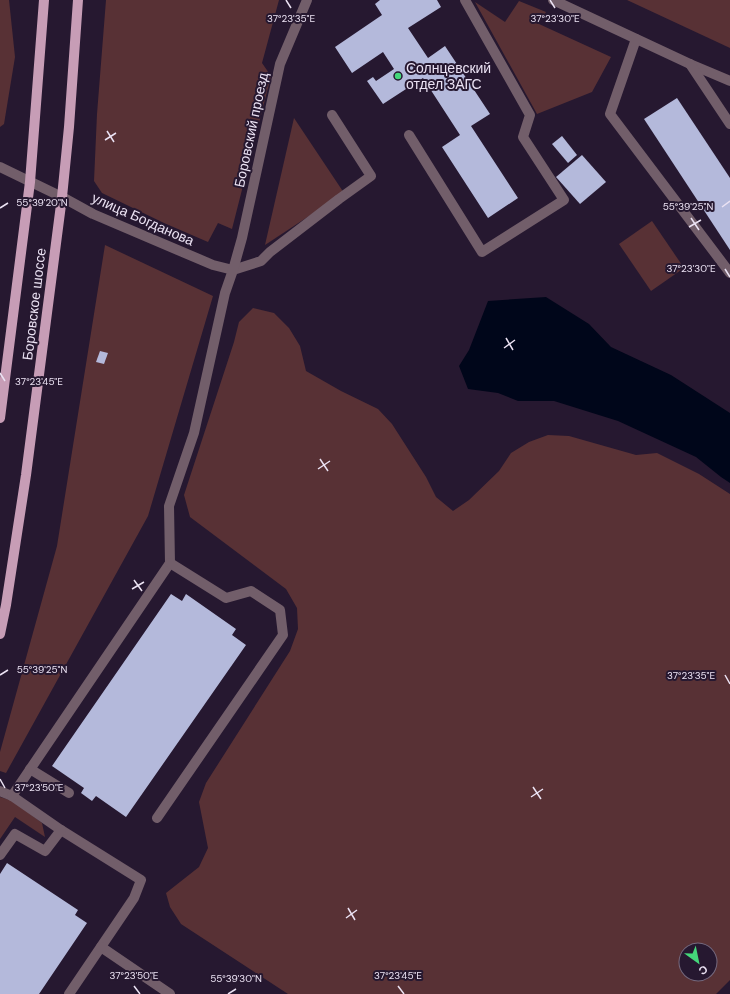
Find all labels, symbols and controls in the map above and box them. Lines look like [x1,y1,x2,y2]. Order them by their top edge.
text: 37°23'35"E [267,12,315,25]
text: 37°23'30"E [530,12,580,25]
place label: Солнцевский отдел ЗАГС [406,59,491,93]
street label: Боровский проезд [230,71,272,189]
marker: Солнцевский отдел ЗАГС [393,71,403,81]
street label: улица Богданова [89,188,197,250]
text: 55°39'20"N [16,196,68,209]
text: 55°39'25"N [663,200,713,213]
street label: Боровское шоссе [18,247,50,361]
text: 37°23'30"E [666,262,716,275]
text: 37°23'45"E [15,375,63,388]
text: 55°39'25"N [17,663,67,676]
text: 37°23'35"E [667,669,715,682]
text: 37°23'50"E [15,781,64,794]
north arrow [678,942,718,982]
text: С [696,962,711,978]
text: 37°23'50"E [110,969,159,982]
text: 37°23'45"E [374,969,422,982]
text: 55°39'30"N [210,972,262,985]

